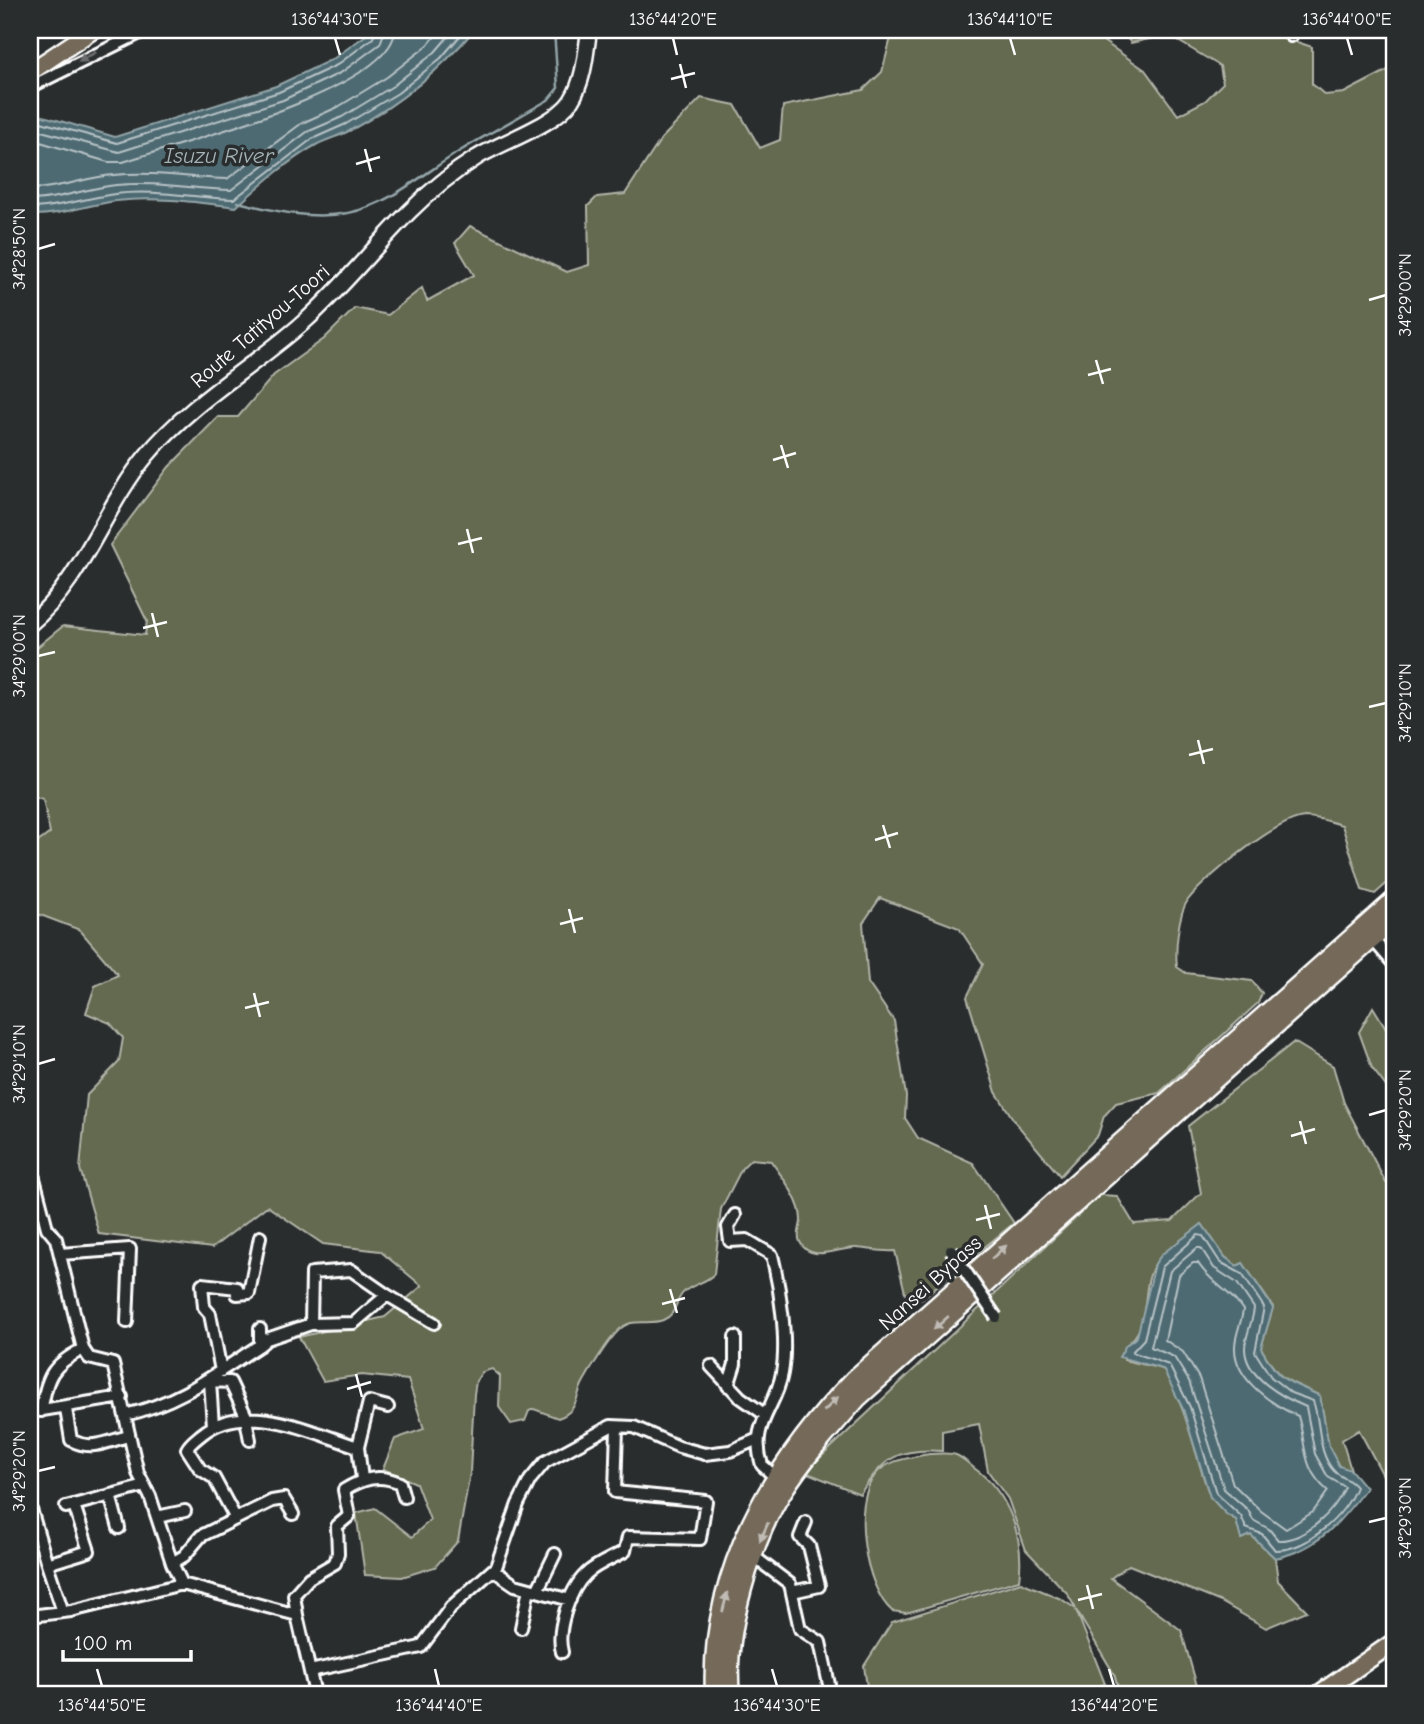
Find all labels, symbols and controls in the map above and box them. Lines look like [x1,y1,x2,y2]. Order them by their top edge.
text: 136°44'30"E [291,9,379,30]
text: 136°44'20"E [629,9,717,30]
text: 136°44'10"E [967,9,1053,30]
text: 136°44'00"E [1302,9,1392,30]
one-way arrow [78,51,97,63]
water label: Isuzu River [163,142,274,169]
text: 34°28'50"N [9,208,30,290]
text: 34°29'00"N [1395,253,1416,337]
street label: Route Tatityou-Toori [186,259,334,393]
text: 34°29'00"N [9,614,30,698]
text: 34°29'10"N [1395,663,1416,743]
text: 34°29'10"N [9,1024,30,1104]
text: 34°29'20"N [1395,1069,1416,1151]
street label: Nansei Bypass [874,1231,986,1335]
one-way arrow [990,1244,1008,1260]
one-way arrow [932,1315,950,1331]
one-way arrow [822,1396,838,1413]
text: 34°29'20"N [9,1430,30,1512]
text: 34°29'30"N [1395,1477,1416,1559]
one-way arrow [758,1522,770,1542]
one-way arrow [720,1591,731,1613]
scale bar [63,1619,191,1663]
text: 100 m [74,1631,132,1655]
text: 136°44'50"E [58,1695,146,1716]
text: 136°44'40"E [396,1695,483,1716]
text: 136°44'30"E [733,1695,821,1716]
text: 136°44'20"E [1070,1695,1158,1716]

